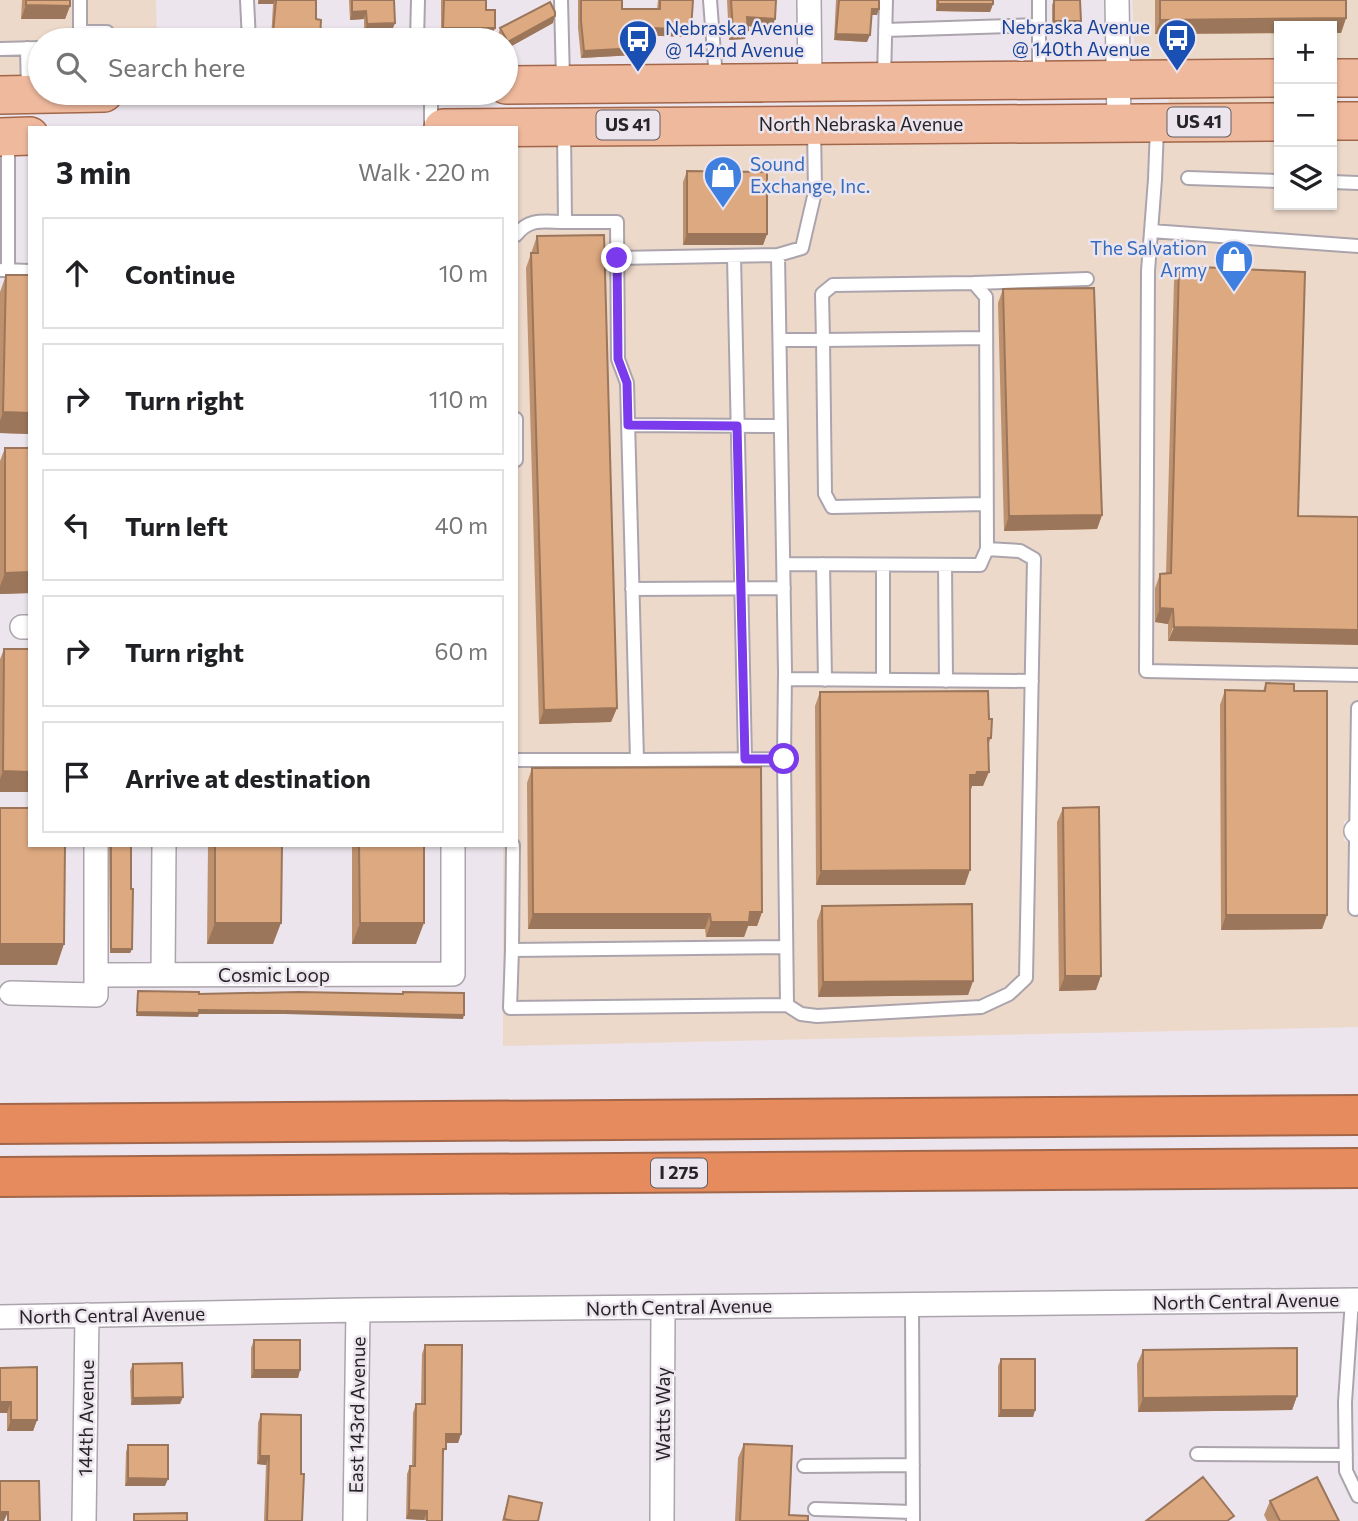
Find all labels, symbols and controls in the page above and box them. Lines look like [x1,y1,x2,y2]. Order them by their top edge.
place label: Nebraska Avenue @ 140th Avenue [1001,15,1150,60]
place label: Nebraska Avenue @ 142nd Avenue [665,16,814,61]
bus stop icon: Nebraska Avenue @ 140th Avenue [1156,17,1198,72]
bus stop icon: Nebraska Avenue @ 142nd Avenue [617,18,659,73]
map controls [1274,21,1337,210]
button: + [1274,21,1337,84]
search box [28,28,518,105]
icon: search [52,48,90,86]
text: Search here [108,51,246,82]
button: − [1274,84,1337,147]
road number: US 41 [1168,107,1230,136]
road number: US 41 [596,110,660,140]
street label: North Nebraska Avenue [759,112,963,135]
button: layers [1274,147,1337,210]
place label: Sound Exchange, Inc. [750,152,870,197]
text: 3 min [56,153,131,190]
shop icon: Sound Exchange, Inc. [702,154,744,209]
text: Walk · 220 m [358,158,490,186]
place label: The Salvation Army [1090,236,1207,281]
shop icon: The Salvation Army [1213,238,1255,293]
route end [601,242,632,273]
icon: ahead [58,254,96,292]
text: Continue [125,258,235,289]
text: 10 m [439,259,488,287]
icon: right [58,380,96,418]
text: Turn right [125,384,244,415]
text: 110 m [429,385,488,413]
icon: left [58,506,96,544]
text: Turn left [125,510,228,541]
text: 40 m [435,511,488,539]
icon: right [58,632,96,670]
text: Turn right [125,636,244,667]
text: 60 m [435,637,488,665]
route start [768,743,799,774]
icon: arrive [58,758,96,796]
text: Arrive at destination [125,762,371,793]
street label: Cosmic Loop [218,963,330,986]
road number: I 275 [651,1158,707,1188]
street label: North Central Avenue [1153,1287,1339,1314]
street label: North Central Avenue [586,1293,772,1320]
street label: North Central Avenue [19,1301,205,1328]
street label: East 143rd Avenue [344,1336,369,1494]
street label: 144th Avenue [73,1360,98,1476]
street label: Watts Way [651,1367,674,1461]

